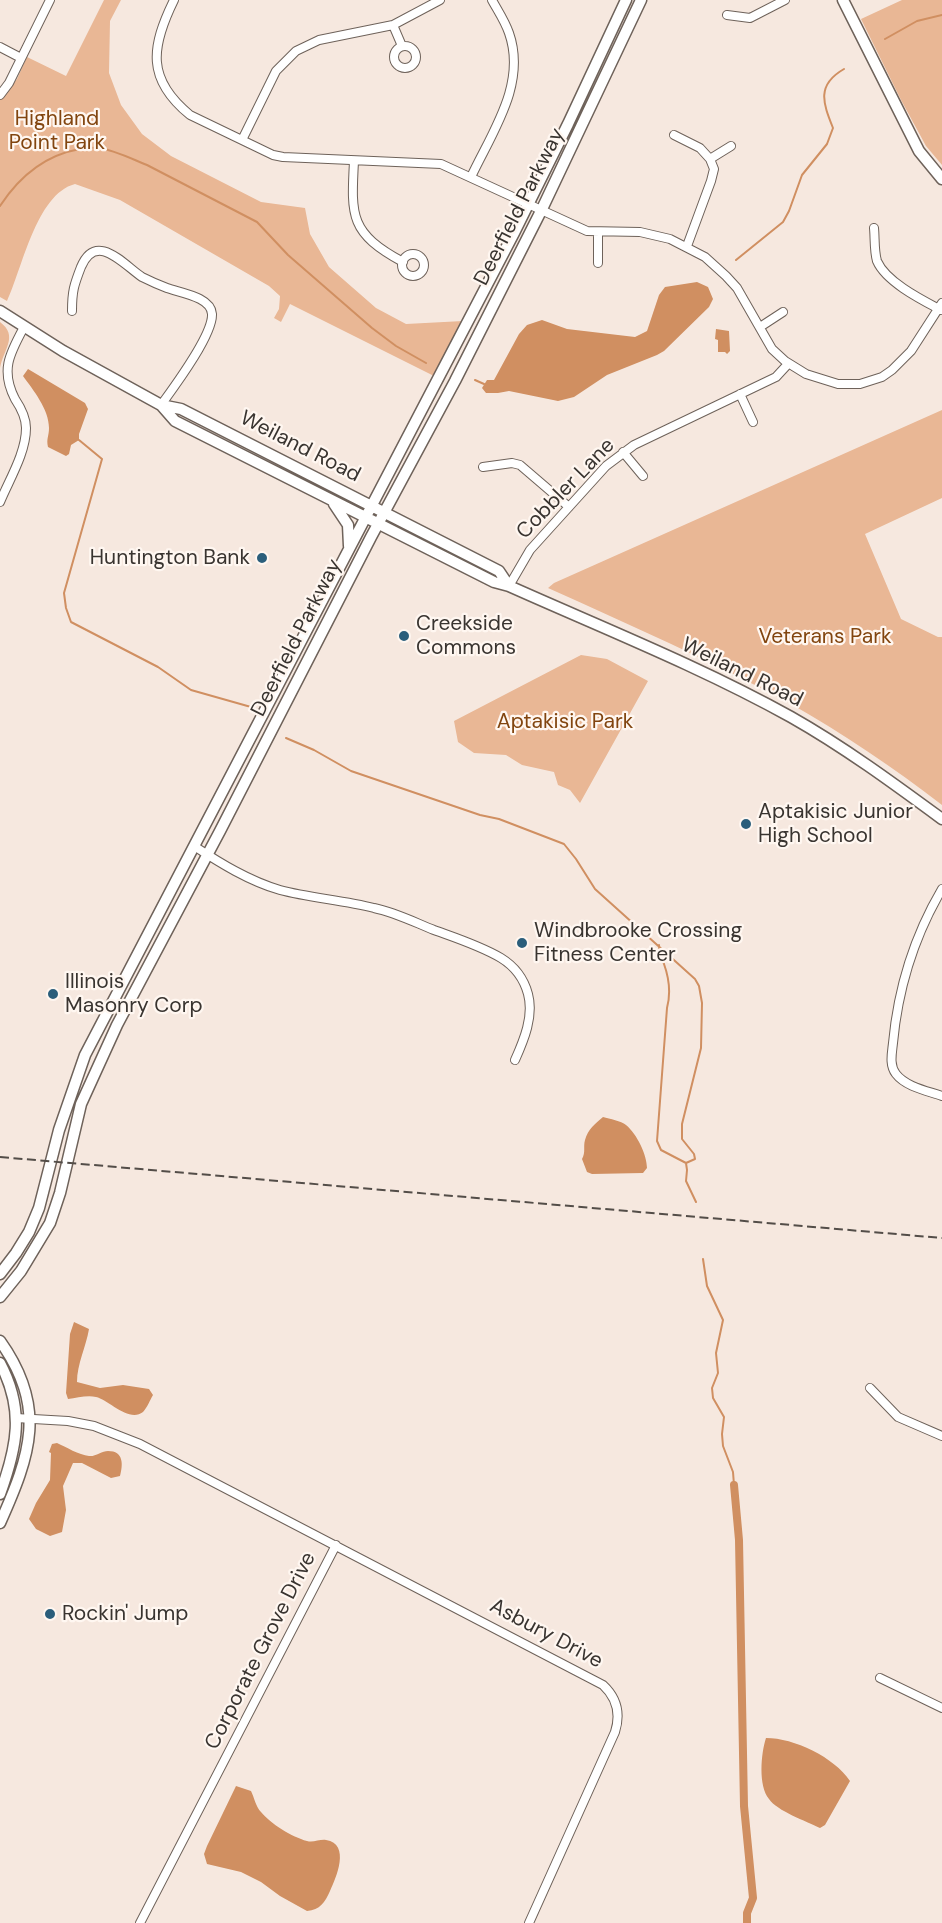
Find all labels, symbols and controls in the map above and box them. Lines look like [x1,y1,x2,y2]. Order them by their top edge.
park label: Highland Point Park [9,106,105,156]
street label: Deerfield Parkway [469,124,571,290]
street label: Weiland Road [235,406,365,488]
street label: Cobbler Lane [512,433,620,545]
place label: Huntington Bank [90,545,250,571]
marker: Huntington Bank [255,551,269,565]
street label: Deerfield Parkway [246,555,348,721]
place label: Creekside Commons [416,611,516,661]
park label: Veterans Park [759,624,891,650]
marker: Creekside Commons [397,629,411,643]
street label: Weiland Road [677,633,807,713]
park label: Aptakisic Park [497,709,633,735]
place label: Aptakisic Junior High School [758,799,913,849]
marker: Aptakisic Junior High School [739,817,753,831]
place label: Windbrooke Crossing Fitness Center [534,918,742,968]
marker: Windbrooke Crossing Fitness Center [515,936,529,950]
place label: Illinois Masonry Corp [65,969,203,1019]
marker: Illinois Masonry Corp [46,987,60,1001]
street label: Corporate Grove Drive [200,1548,322,1754]
street label: Asbury Drive [485,1594,607,1674]
place label: Rockin' Jump [62,1601,188,1627]
marker: Rockin' Jump [43,1607,57,1621]

